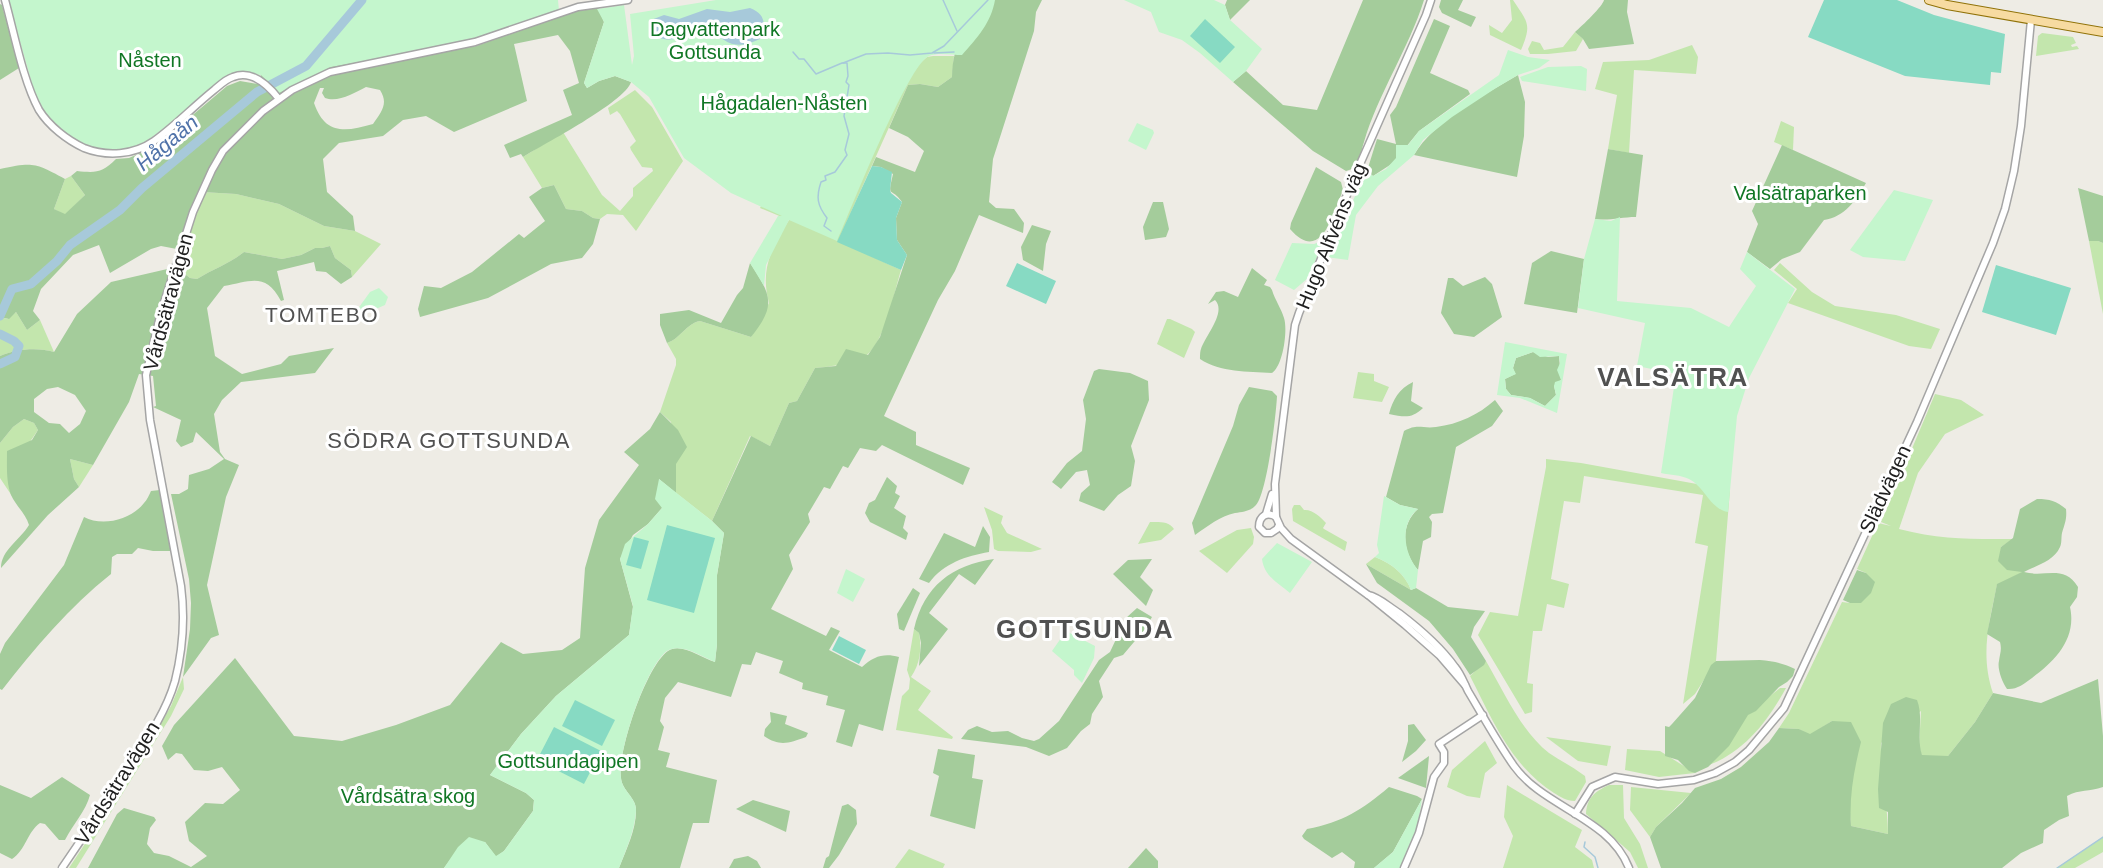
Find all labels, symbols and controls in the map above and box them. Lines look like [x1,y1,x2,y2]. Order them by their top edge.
park label: Dagvattenpark Gottsunda [650,18,781,63]
park label: Nåsten [118,49,182,71]
park label: Hågadalen-Nåsten [701,92,867,114]
water label: Hågaån [131,110,202,175]
street label: Hugo Alfvéns väg [1292,160,1370,312]
park label: Valsätraparken [1733,182,1867,204]
street label: Vårdsätravägen [139,231,197,373]
district label: TOMTEBO [265,303,379,326]
district label: VALSÄTRA [1597,362,1749,392]
district label: SÖDRA GOTTSUNDA [327,428,571,453]
street label: Slädvägen [1855,442,1915,536]
district label: GOTTSUNDA [996,614,1174,644]
street label: Vårdsätravägen [70,717,164,849]
park label: Gottsundagipen [497,750,639,772]
park label: Vårdsätra skog [341,785,475,807]

